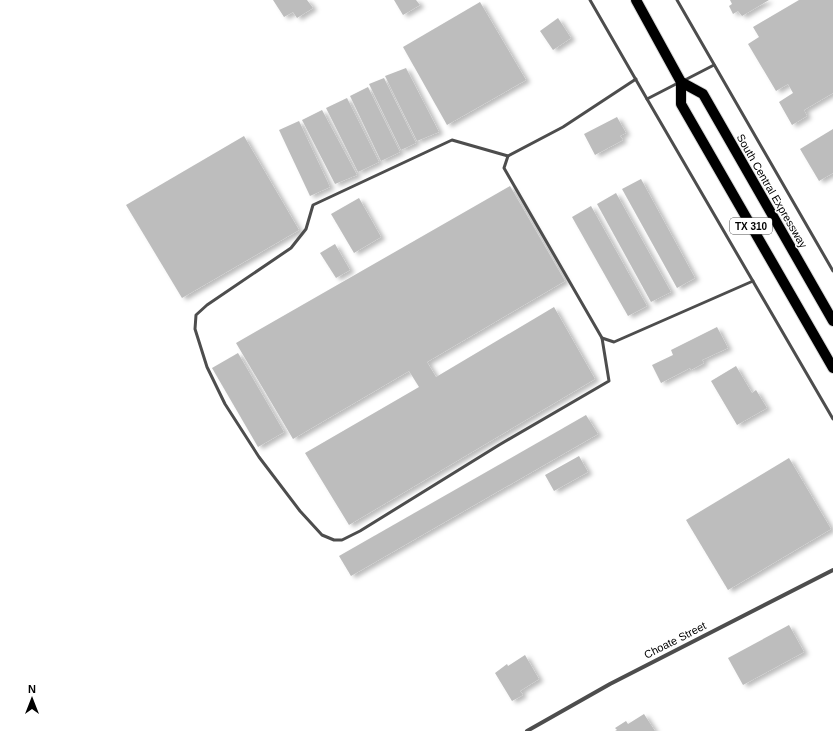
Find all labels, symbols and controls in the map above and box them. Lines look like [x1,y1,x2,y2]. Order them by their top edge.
street label: South Central Expressway [734,132,810,251]
road number: TX 310 [730,218,772,234]
street label: Choate Street [642,619,708,661]
north arrow [12,679,52,719]
text: N [28,683,36,695]

